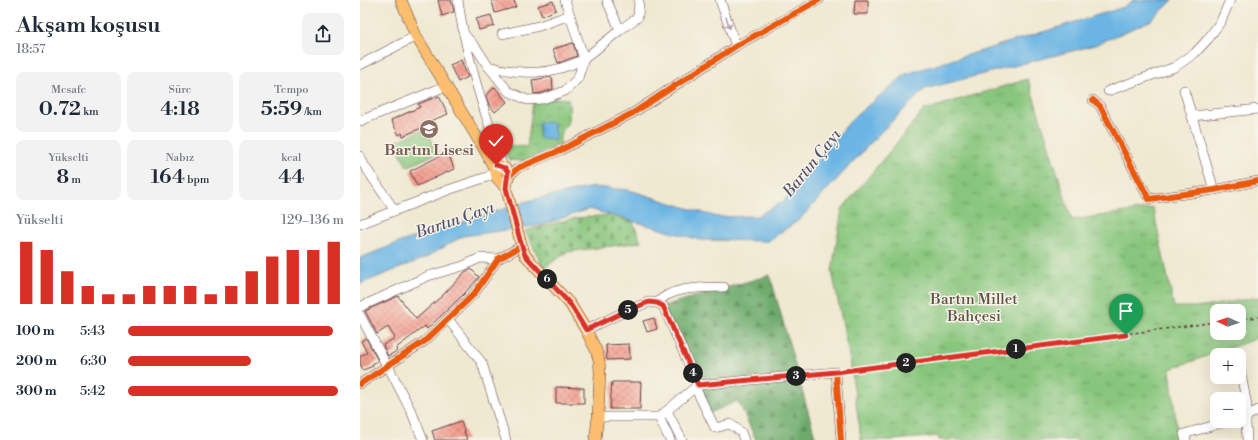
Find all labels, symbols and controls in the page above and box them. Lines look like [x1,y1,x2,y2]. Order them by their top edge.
text: Akşam koşusu [16,12,161,39]
button: share [302,13,344,55]
one-way arrow [725,16,732,29]
text: 18:57 [16,41,46,57]
text: Mesafe [51,83,86,97]
text: Süre [169,83,191,97]
text: Tempo [274,83,309,97]
text: 0.72 [39,97,81,122]
text: 4:18 [160,97,200,122]
text: 5:59 [261,97,302,122]
text: km [81,105,99,119]
text: /km [302,105,322,119]
school or university icon: Bartın Lisesi [418,118,440,140]
pin [479,124,513,165]
water label: Bartın Çayı [778,125,846,202]
icon: check [485,130,507,152]
place label: Bartın Lisesi [384,141,474,160]
text: Yükselti [49,151,89,165]
text: Nabız [166,151,194,165]
text: kcal [281,151,301,165]
text: 8 [56,165,69,190]
text: 164 [151,165,185,190]
text: 44 [278,165,304,190]
text: m [69,173,81,187]
text: bpm [185,173,209,187]
water label: Bartın Çayı [412,197,497,243]
text: Yükselti [16,212,63,228]
text: 129–136 m [281,212,344,228]
pin: 6 [537,269,557,289]
text: 6 [544,272,550,286]
park label: Bartın Millet Bahçesi [929,290,1018,326]
pin [1109,294,1143,335]
pin: 5 [618,300,638,320]
icon: arrive [1115,300,1137,322]
text: 5 [625,303,631,317]
north arrow [1210,304,1246,340]
map controls [1210,304,1246,428]
text: 100 m [16,323,55,339]
text: 5:43 [80,323,105,339]
pin: 1 [1006,339,1026,359]
text: 1 [1013,342,1019,356]
button: + [1210,348,1246,384]
text: 200 m [16,353,57,369]
text: 6:30 [80,353,107,369]
pin: 2 [896,353,916,373]
text: 2 [903,356,909,370]
pin: 4 [683,363,703,383]
text: 4 [689,366,697,380]
pin: 3 [786,366,806,386]
text: 3 [793,369,799,383]
text: 300 m [16,383,57,399]
text: 5:42 [80,383,105,399]
button: − [1210,392,1246,428]

